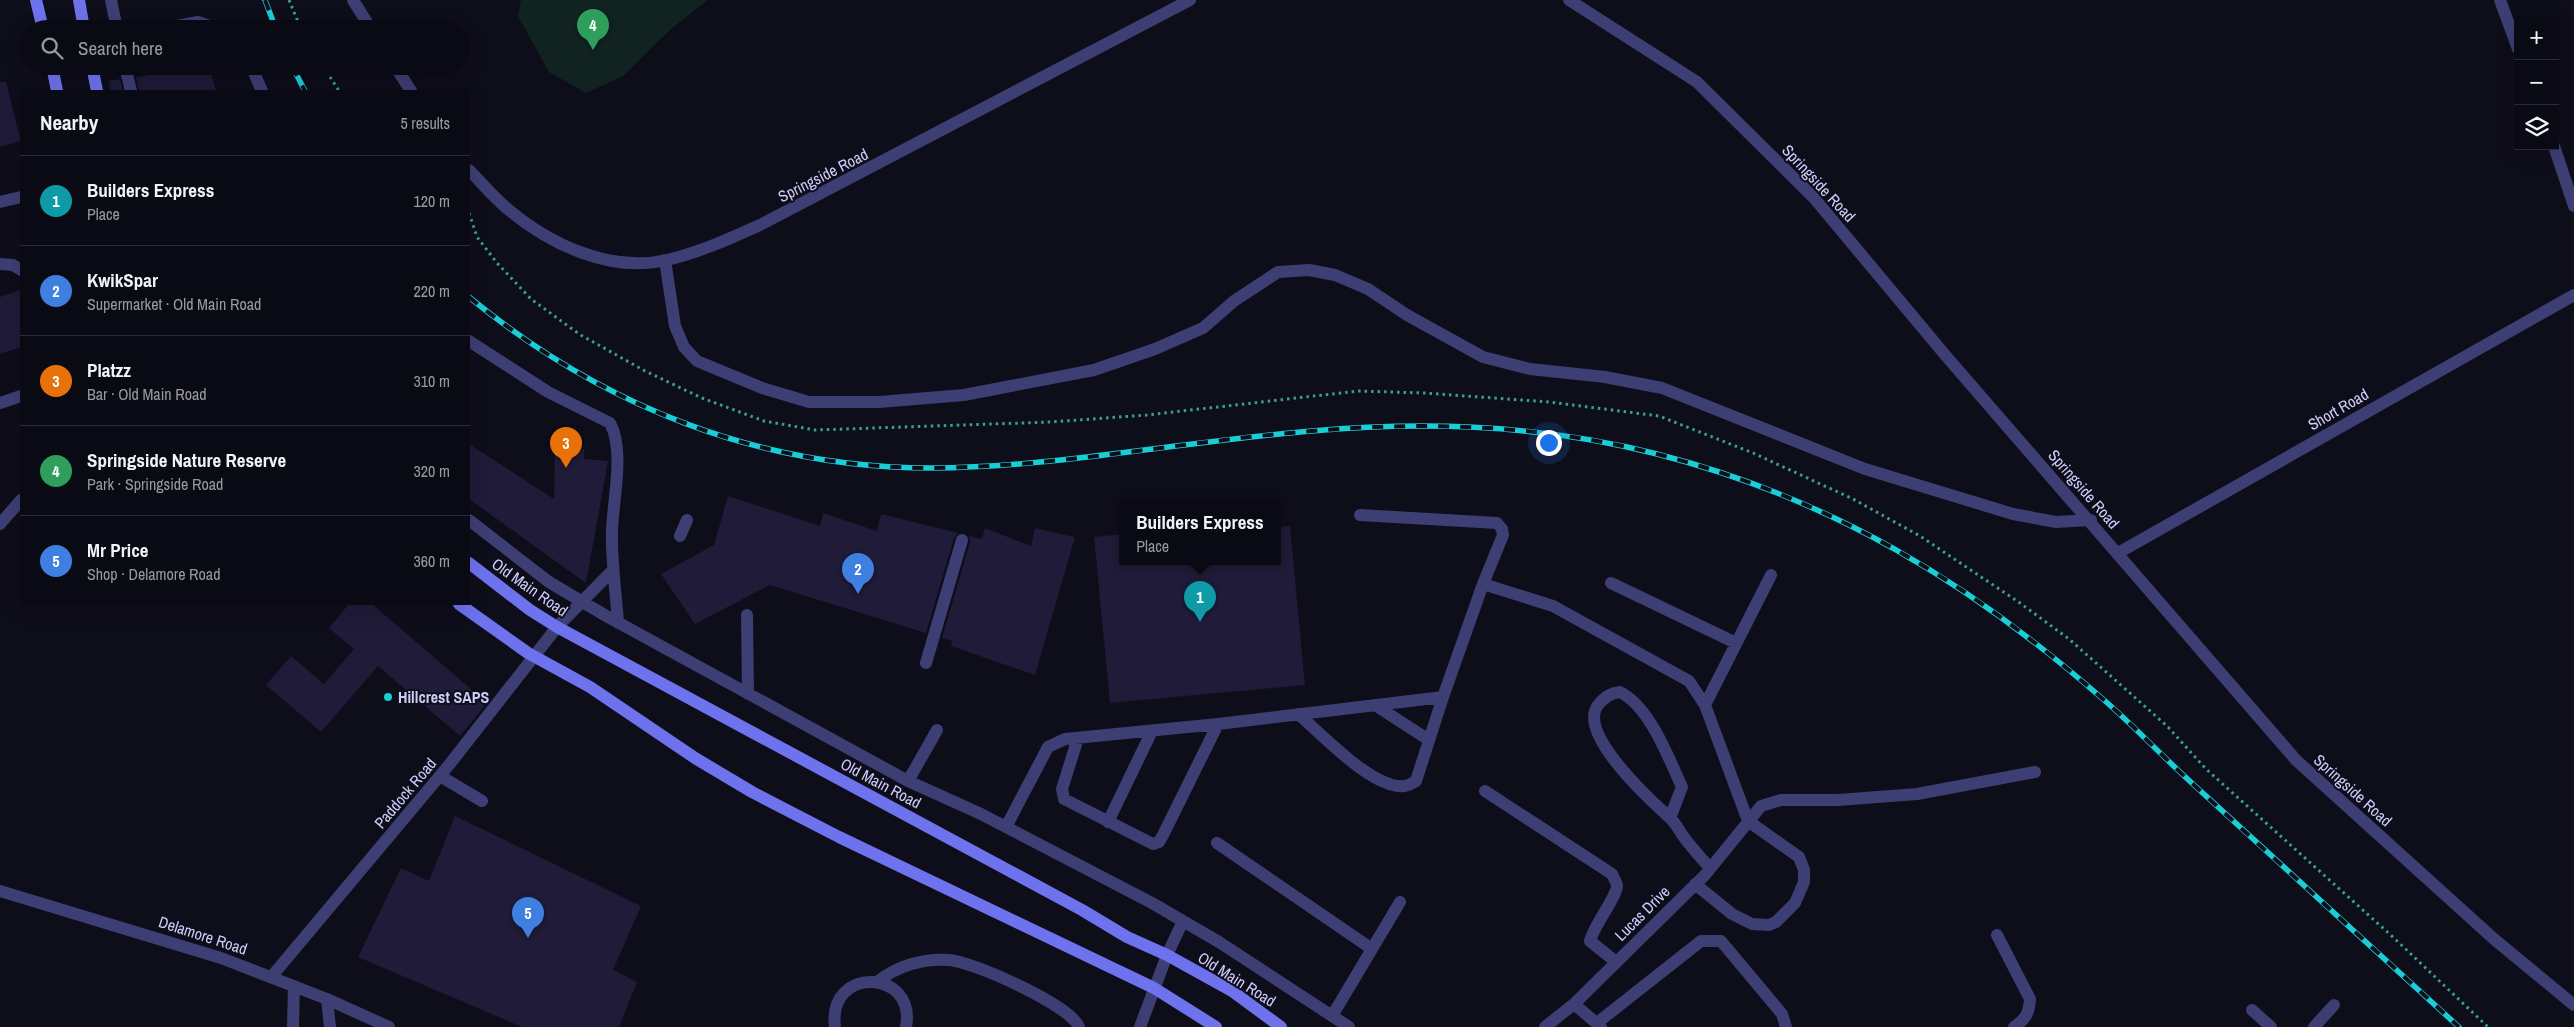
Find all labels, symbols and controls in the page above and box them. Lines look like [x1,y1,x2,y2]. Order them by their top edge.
pin: 4 [577,9,609,50]
map controls [2514,15,2559,150]
button: + [2514,15,2559,60]
search box [20,20,470,75]
icon: search [38,34,66,62]
text: Search here [78,35,163,61]
button: − [2514,60,2559,105]
button: layers [2514,105,2559,150]
text: Nearby [40,108,98,137]
text: 5 results [400,112,450,134]
street label: Springside Road [1777,139,1861,227]
street label: Springside Road [774,143,872,207]
text: Builders Express [87,177,214,203]
text: 1 [52,190,60,212]
text: 120 m [414,190,450,212]
text: Place [87,203,120,225]
text: KwikSpar [87,267,158,293]
text: 2 [52,280,60,302]
text: 220 m [414,280,450,302]
text: Supermarket · Old Main Road [87,293,261,315]
text: Platzz [87,357,131,383]
text: 3 [52,370,60,392]
text: 310 m [414,370,450,392]
text: Bar · Old Main Road [87,383,207,405]
street label: Short Road [2304,383,2372,435]
pin: 3 [550,427,582,468]
your location [1536,430,1562,456]
street label: Springside Road [2043,445,2125,533]
text: Springside Nature Reserve [87,447,286,473]
text: 4 [52,460,60,482]
text: 320 m [414,460,450,482]
text: Park · Springside Road [87,473,223,495]
popup [1119,500,1281,565]
text: Builders Express [1136,509,1264,535]
text: Place [1136,535,1169,557]
text: Mr Price [87,537,148,563]
text: 5 [52,550,60,572]
text: 360 m [414,550,450,572]
street label: Old Main Road [488,553,572,621]
pin: 2 [842,553,874,594]
text: Shop · Delamore Road [87,563,220,585]
pin: 1 [1184,581,1216,622]
place label: Hillcrest SAPS [398,686,489,708]
marker: Hillcrest SAPS [382,691,394,703]
street label: Springside Road [2309,749,2397,831]
street label: Paddock Road [369,753,441,833]
street label: Old Main Road [837,753,925,813]
street label: Lucas Drive [1609,880,1675,946]
pin: 5 [512,897,544,938]
street label: Delamore Road [156,910,250,960]
street label: Old Main Road [1194,946,1280,1012]

